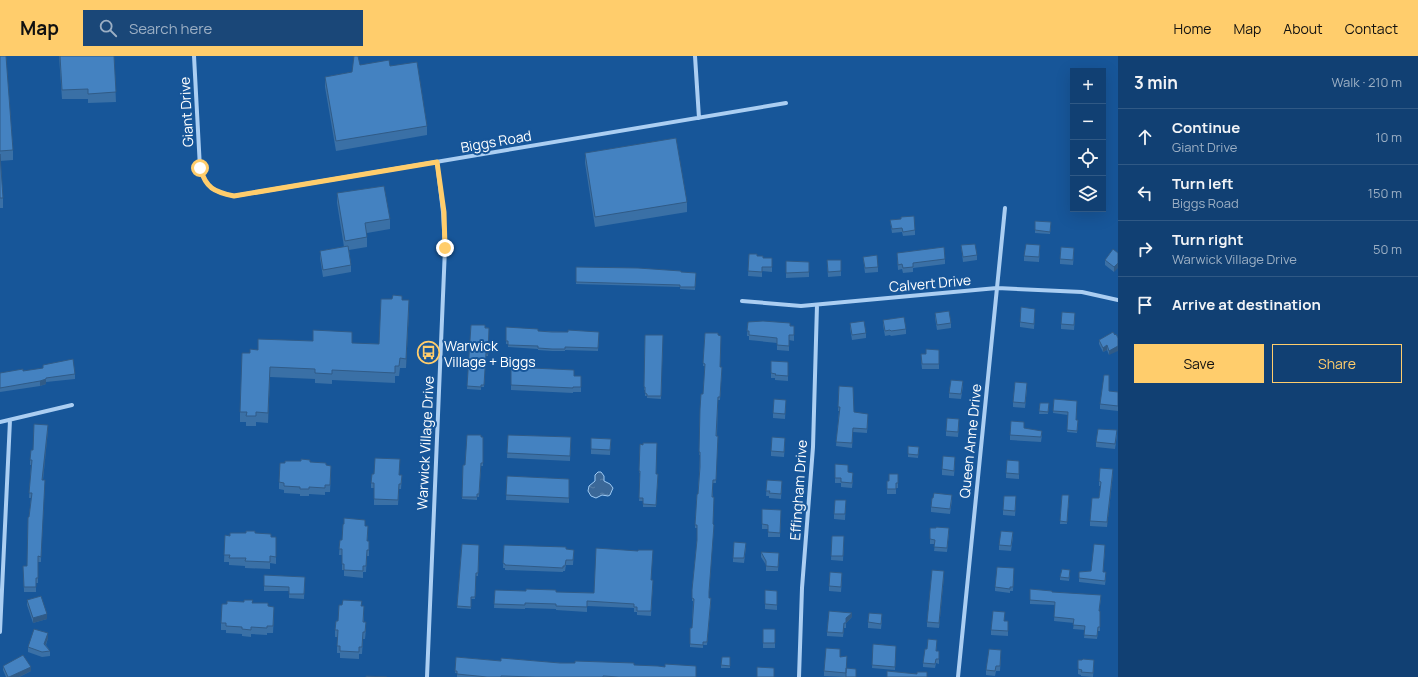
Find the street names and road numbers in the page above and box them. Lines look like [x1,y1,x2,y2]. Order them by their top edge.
street label: Giant Drive [175,76,197,148]
street label: Biggs Road [459,125,533,157]
street label: Calvert Drive [888,270,972,296]
street label: Warwick Village Drive [412,375,438,511]
street label: Queen Anne Drive [955,383,985,499]
street label: Effingham Drive [785,439,811,541]

